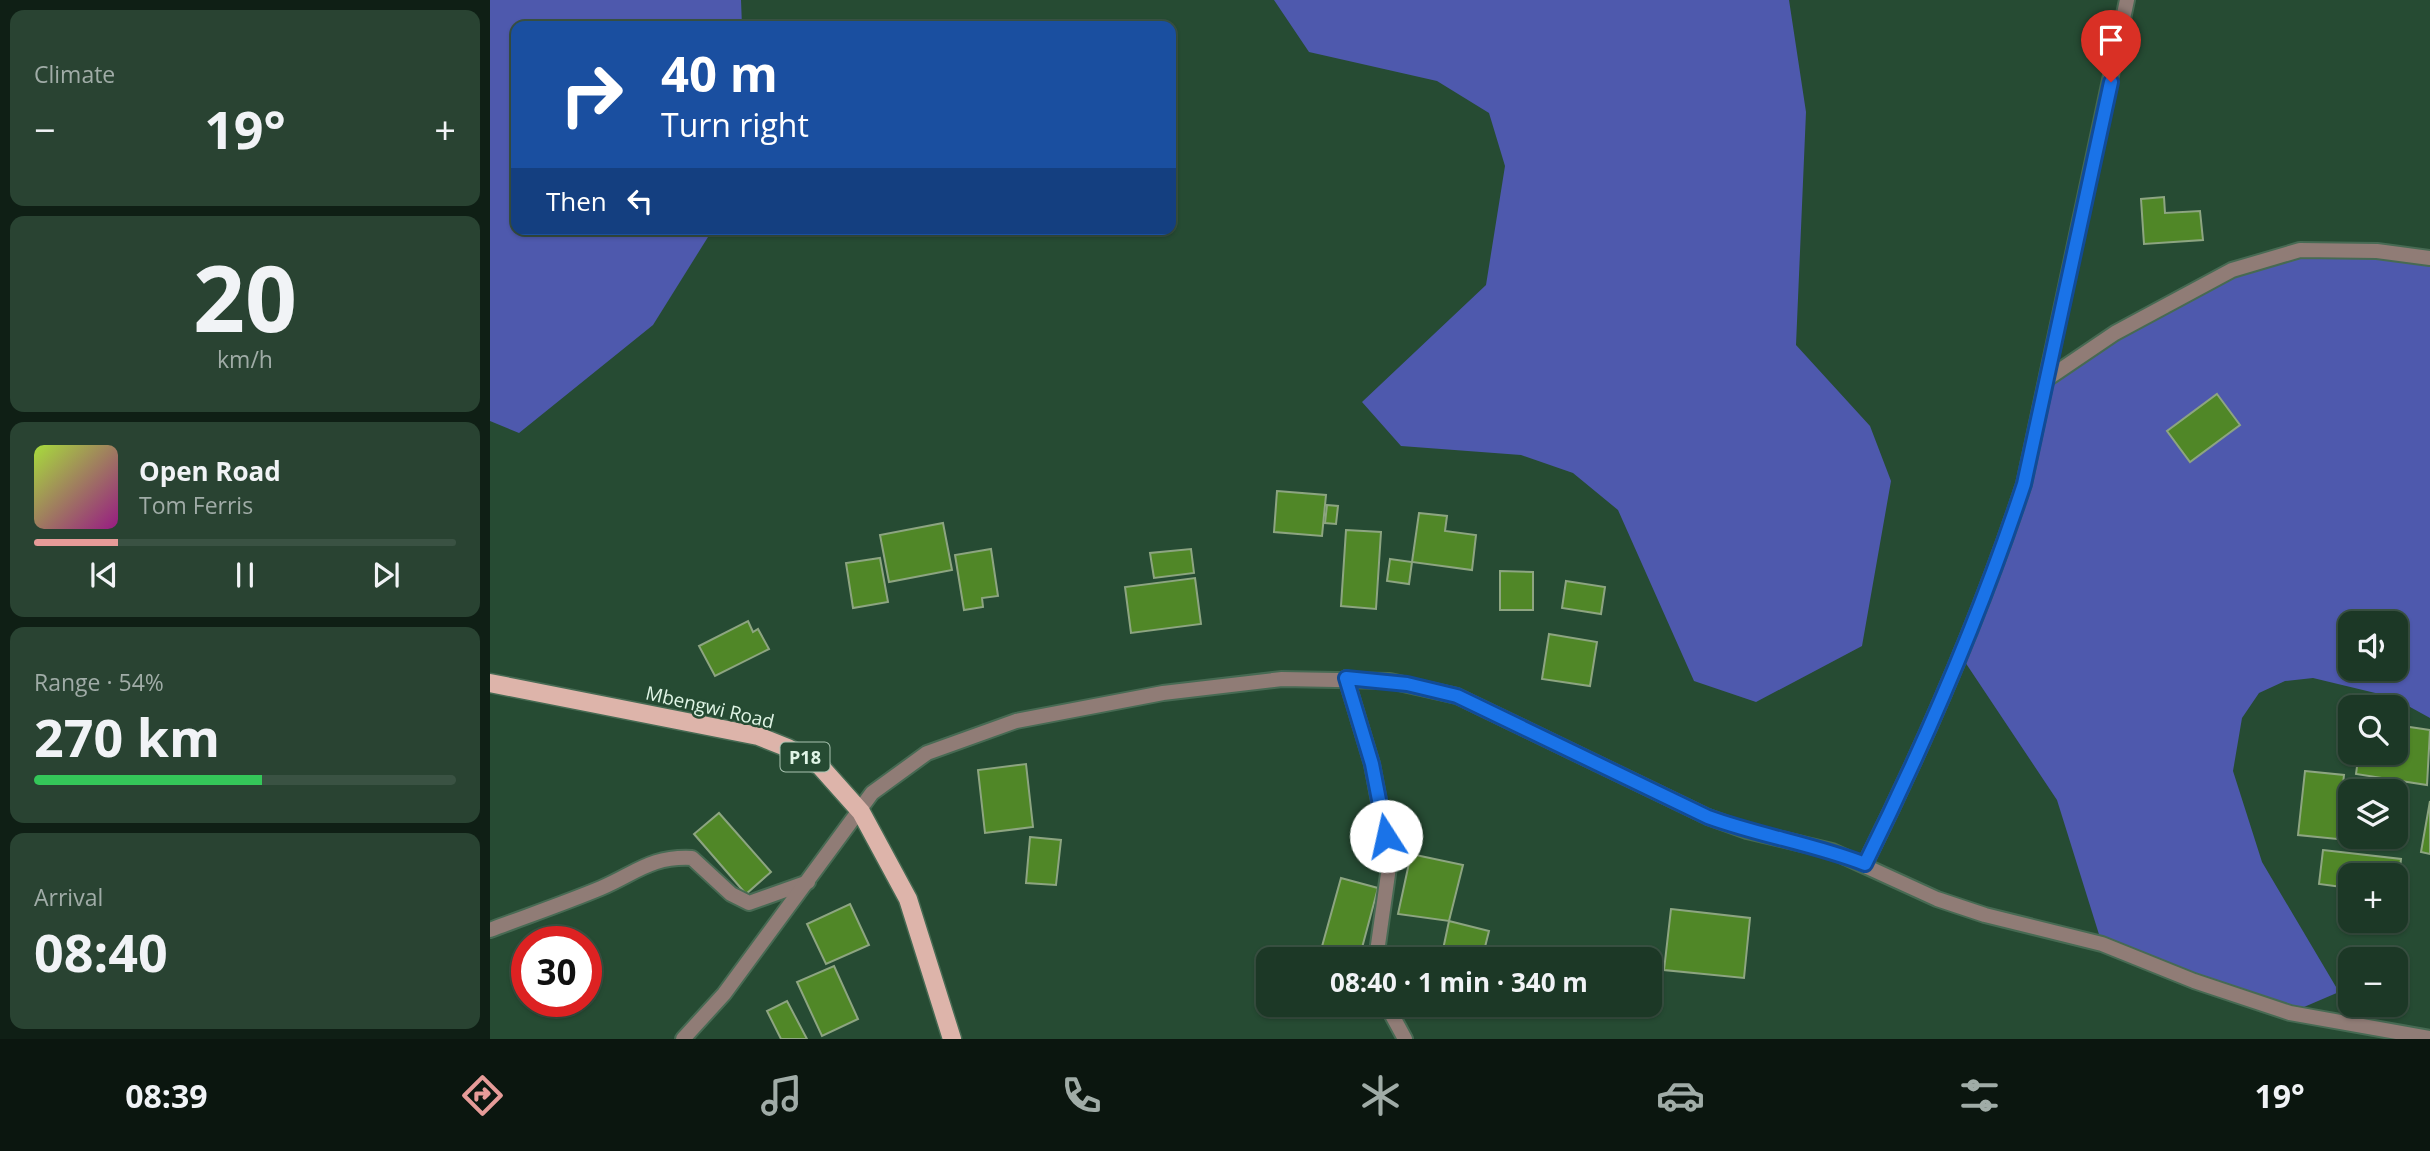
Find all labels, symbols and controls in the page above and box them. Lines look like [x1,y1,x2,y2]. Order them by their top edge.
pin [2081,10,2141,82]
icon: arrive [2092,21,2130,59]
text: 40 m [661,40,778,106]
icon: right [546,49,637,140]
text: Climate [34,58,115,90]
text: 19° [204,93,286,164]
text: − [34,103,56,155]
text: + [434,103,456,155]
text: Turn right [661,103,809,146]
icon: left [621,182,659,220]
text: Then [546,183,607,219]
text: 20 [193,235,297,359]
text: km/h [217,343,273,375]
text: Open Road [139,453,281,489]
text: Tom Ferris [139,489,253,521]
icon: previous [85,556,123,594]
icon: pause [226,556,264,594]
icon: next [367,556,405,594]
map controls [2338,611,2408,1017]
button: sound [2338,611,2408,681]
text: Range · 54% [34,666,164,698]
street label: Mbengwi Road [643,680,777,734]
button: search [2338,695,2408,765]
text: 270 km [34,701,220,772]
road number: P18 [780,742,830,772]
button: layers [2338,779,2408,849]
position arrow [1349,799,1423,873]
button: + [2338,863,2408,933]
text: Arrival [34,881,103,913]
text: 08:40 [34,916,168,987]
speed limit sign: 30 [511,926,602,1017]
button: − [2338,947,2408,1017]
text: 08:40 · 1 min · 340 m [1330,964,1588,1000]
icon: directions [458,1071,507,1120]
icon: music [757,1071,806,1120]
icon: phone [1057,1071,1106,1120]
icon: climate [1356,1071,1405,1120]
icon: car [1656,1071,1705,1120]
icon: filters [1955,1071,2004,1120]
text: 08:39 [125,1074,208,1117]
text: 19° [2254,1074,2305,1117]

